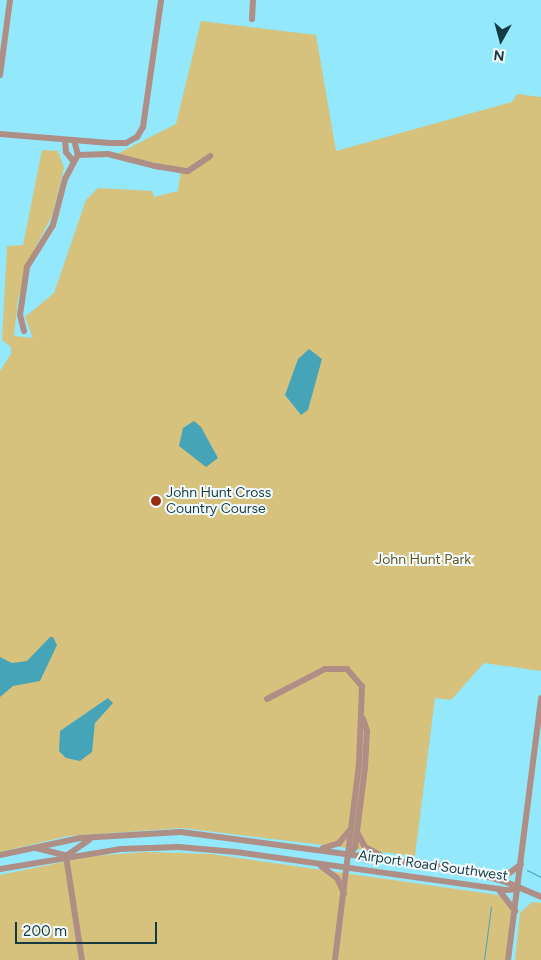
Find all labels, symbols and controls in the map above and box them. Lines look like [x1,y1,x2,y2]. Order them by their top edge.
north arrow [476,15,526,65]
text: N [493,46,506,64]
place label: John Hunt Cross Country Course [166,485,271,518]
marker: John Hunt Cross Country Course [150,495,162,507]
park label: John Hunt Park [375,552,471,568]
street label: Airport Road Southwest [357,847,509,885]
scale bar [18,912,160,944]
text: 200 m [23,922,67,940]

